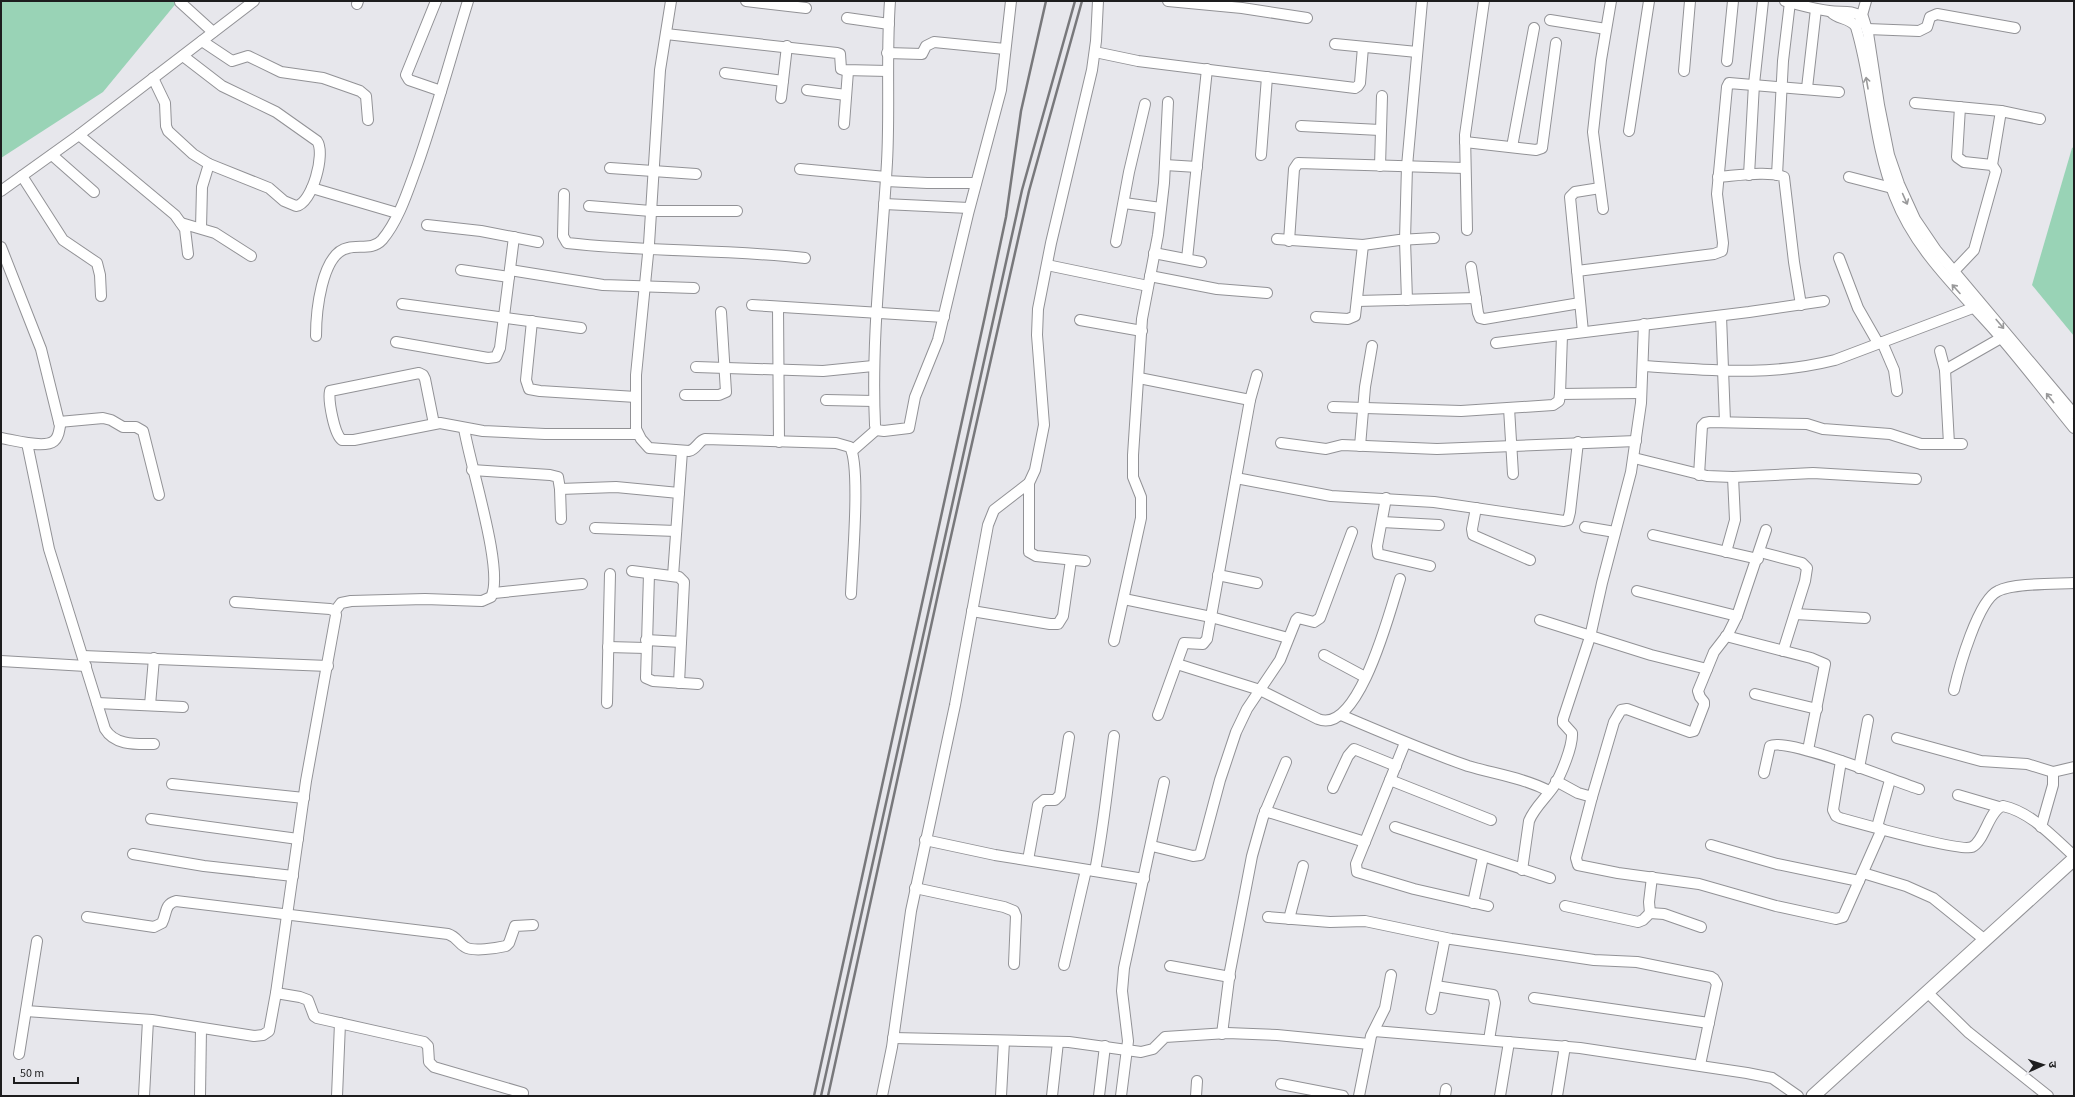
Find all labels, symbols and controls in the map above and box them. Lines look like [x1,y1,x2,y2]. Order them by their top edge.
one-way arrow [1863,77,1871,90]
one-way arrow [1902,193,1909,205]
one-way arrow [1952,283,1961,294]
one-way arrow [1996,319,2005,330]
one-way arrow [2045,393,2054,404]
north arrow [2023,1045,2063,1085]
scale bar [14,1059,78,1085]
text: उ [2045,1061,2060,1069]
text: 50 m [20,1065,44,1082]

